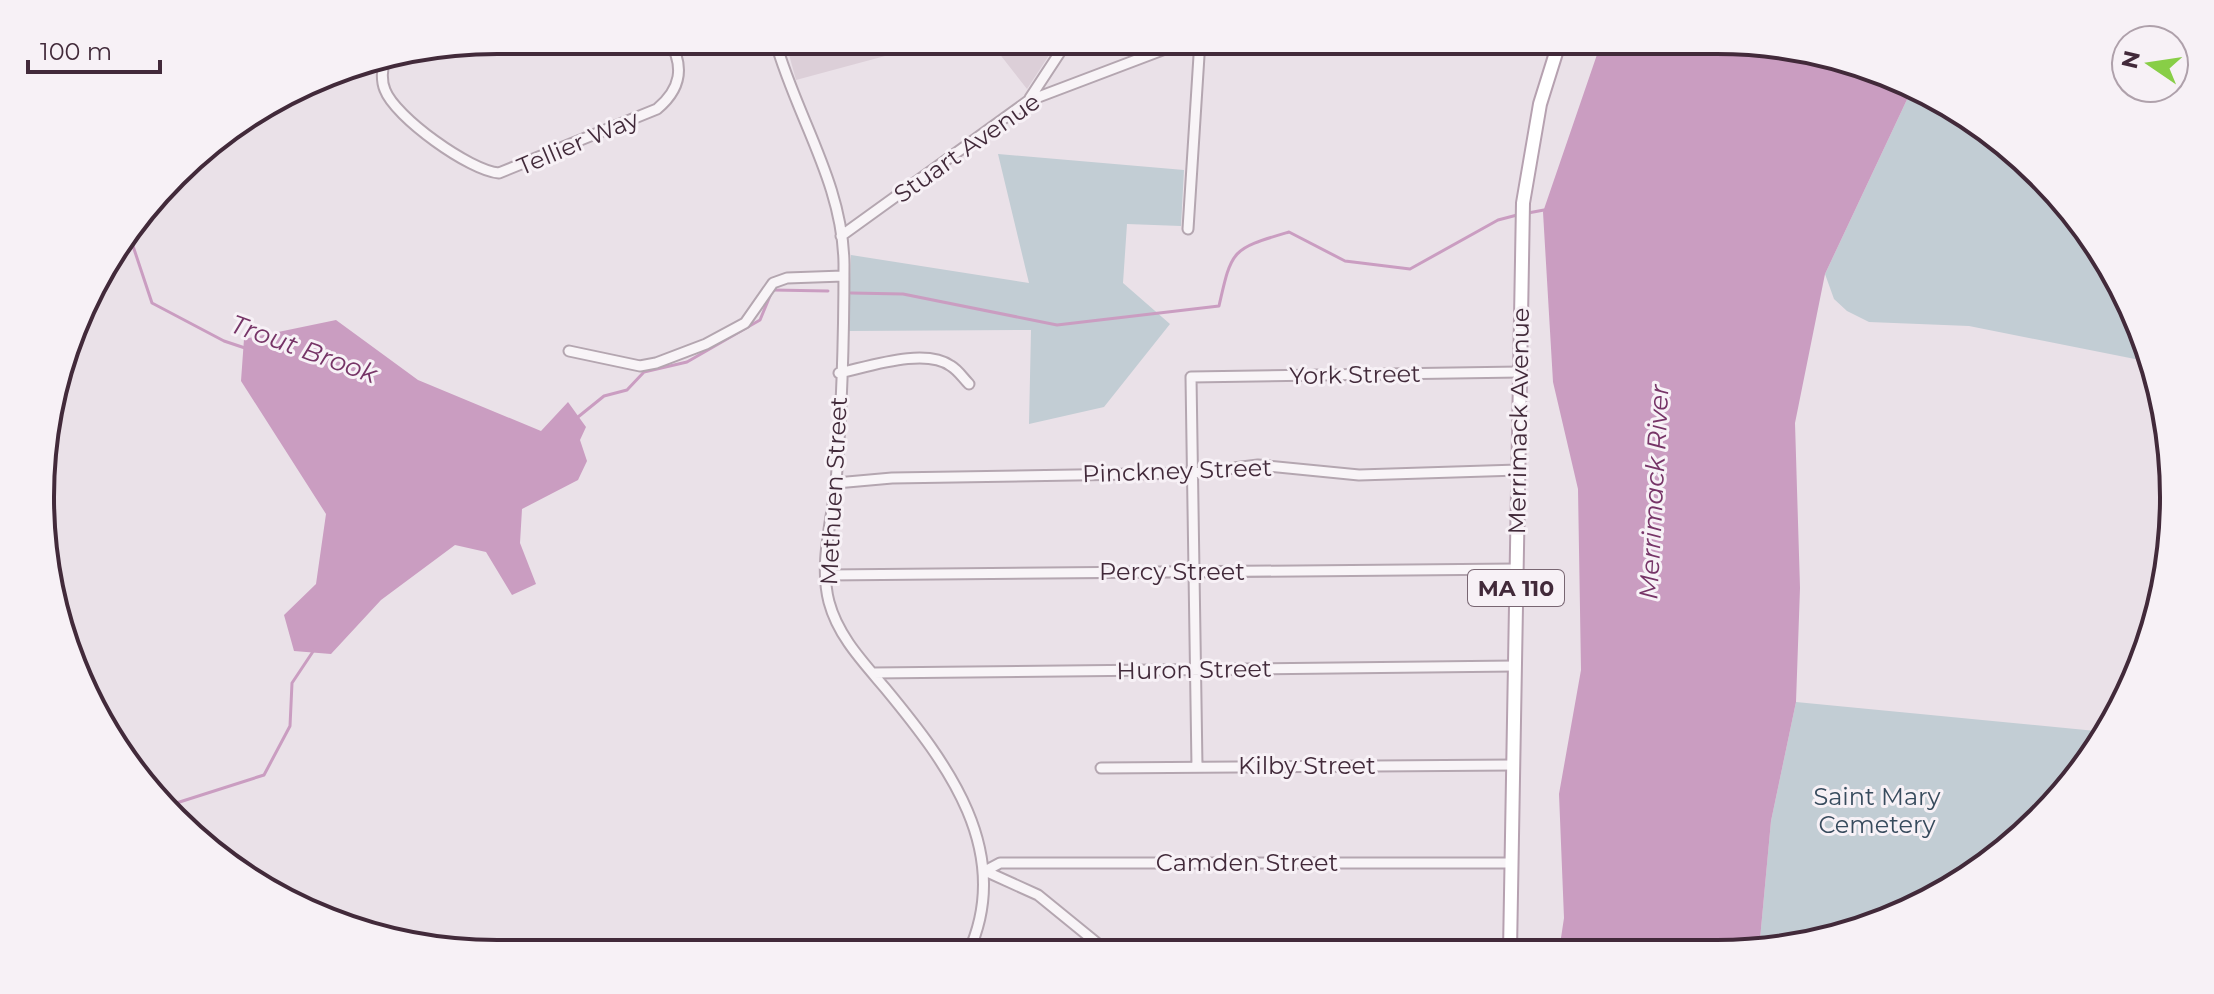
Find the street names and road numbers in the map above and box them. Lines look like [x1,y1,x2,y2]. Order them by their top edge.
street label: Stuart Avenue [888,87,1045,209]
street label: Tellier Way [513,104,643,181]
street label: Merrimack Avenue [1502,307,1535,535]
street label: York Street [1289,359,1421,390]
street label: Methuen Street [814,396,853,586]
street label: Pinckney Street [1082,453,1273,488]
street label: Percy Street [1099,557,1245,586]
road number: MA 110 [1468,570,1564,606]
street label: Huron Street [1116,654,1272,685]
street label: Kilby Street [1238,751,1376,780]
street label: Camden Street [1156,848,1338,877]

